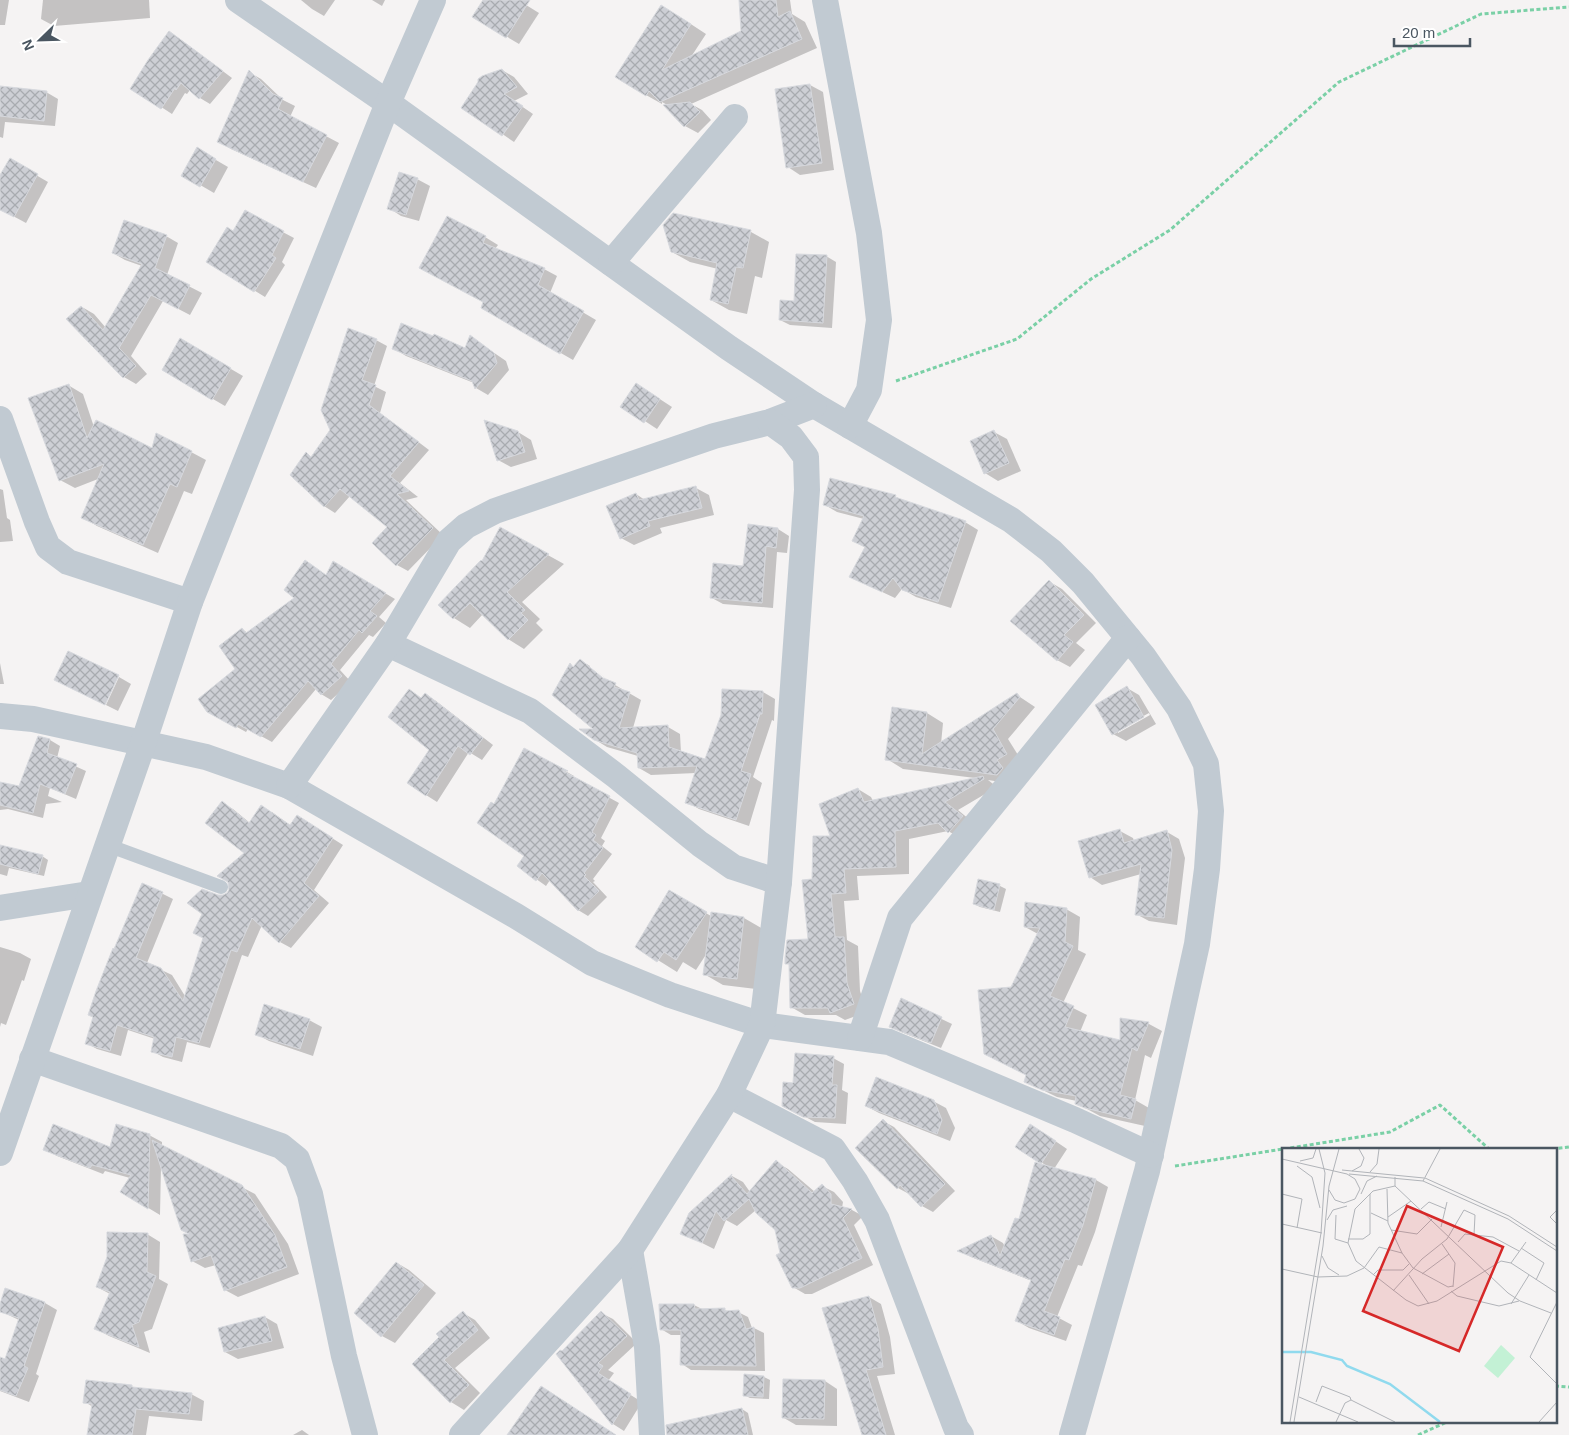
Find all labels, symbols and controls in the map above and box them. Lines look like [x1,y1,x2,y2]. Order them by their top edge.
north arrow [15,15,65,65]
scale bar [1394,15,1470,47]
text: 20 m [1402,24,1435,41]
text: N [19,37,37,53]
inset map [1282,1148,1556,1422]

